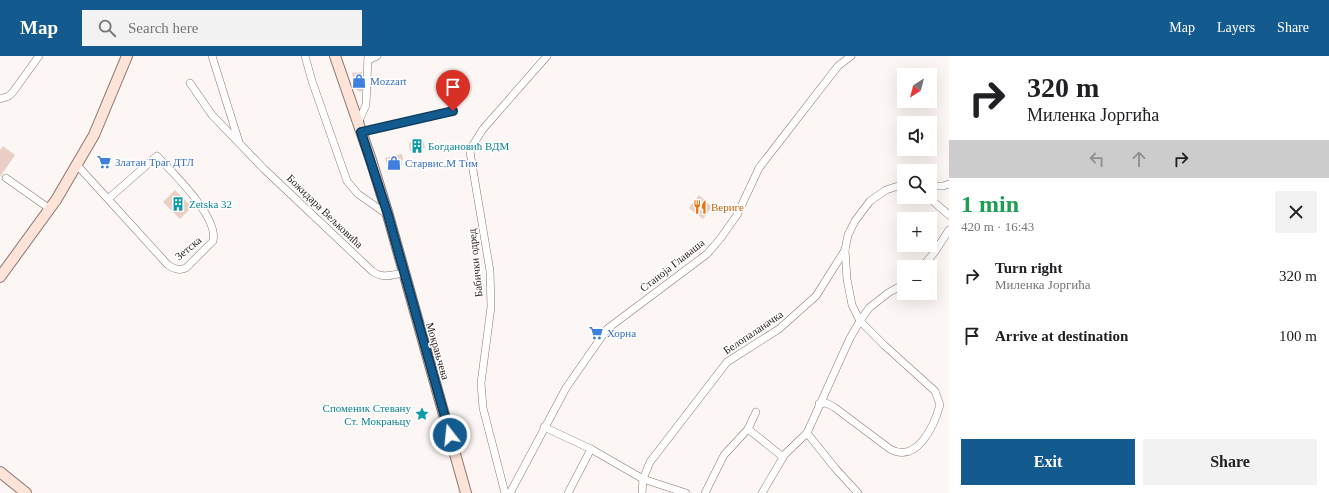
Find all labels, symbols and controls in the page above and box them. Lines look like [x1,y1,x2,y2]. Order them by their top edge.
search box [82,10,362,46]
text: Map [20,17,58,38]
icon: search [96,17,118,39]
text: Search here [128,20,198,36]
text: Map [1169,20,1195,35]
text: Layers [1217,20,1255,35]
text: Share [1277,20,1309,35]
north arrow [897,68,937,108]
map controls [897,68,937,300]
pin [436,70,470,111]
icon: right [961,72,1013,124]
text: 320 m [1027,72,1099,103]
shop icon: Mozzart [351,73,367,89]
place label: Mozzart [370,75,407,87]
icon: arrive [442,76,464,98]
text: Миленка Јоргића [1027,105,1159,125]
button: sound [897,116,937,156]
building icon: Богдановић ВДМ [409,138,425,154]
place label: Богдановић ВДМ [428,140,509,152]
icon: left [1086,148,1108,170]
icon: ahead [1128,148,1150,170]
icon: right [1170,148,1192,170]
supermarket icon: Златан Траг ДТЛ [96,154,112,170]
shop icon: Старвис.М Тим [386,155,402,171]
place label: Златан Траг ДТЛ [115,156,195,168]
place label: Старвис.М Тим [405,157,478,169]
button: search [897,164,937,204]
street label: Божидара Вељковића [285,172,365,250]
text: 1 min [961,191,1019,217]
button: close [1275,191,1317,233]
building icon: Zetska 32 [170,196,186,212]
place label: Zetska 32 [189,198,232,210]
restaurant icon: Вериге [692,199,708,215]
place label: Вериге [711,201,744,213]
button: + [897,212,937,252]
text: 420 m · 16:43 [961,219,1034,234]
street label: Бабички одред [465,228,485,298]
street label: Зетска [173,234,204,262]
street label: Станоја Главаша [637,236,707,294]
button: − [897,260,937,300]
text: Turn right [995,260,1062,276]
icon: right [961,265,983,287]
text: 320 m [1279,268,1317,284]
text: Миленка Јоргића [995,277,1091,292]
street label: Белопаланачка [721,308,785,356]
street label: Мокрањчева [424,321,452,381]
supermarket icon: Хорна [588,325,604,341]
icon: arrive [961,325,983,347]
place label: Хорна [607,327,636,339]
text: Arrive at destination [995,328,1128,344]
text: 100 m [1279,328,1317,344]
place label: Споменик Стевану Ст. Мокрањцу [323,402,411,427]
place icon: Споменик Стевану Ст. Мокрањцу [414,406,430,422]
position arrow [429,414,471,456]
button: Exit [961,439,1135,485]
button: Share [1143,439,1317,485]

